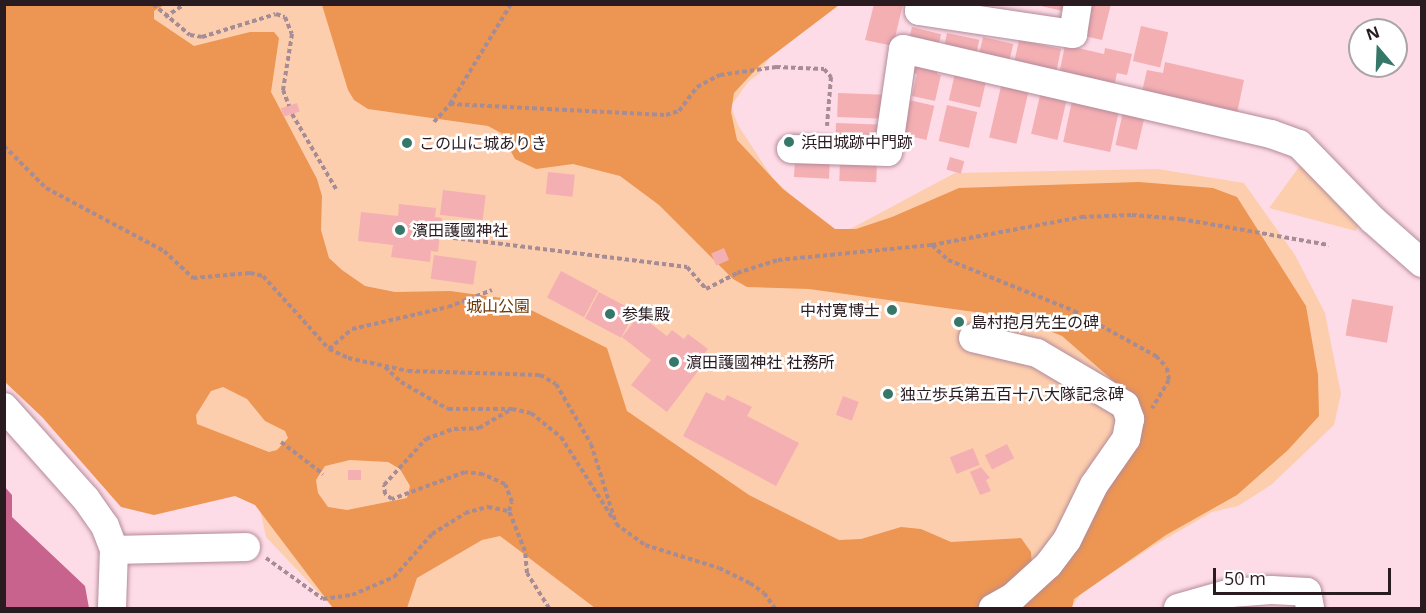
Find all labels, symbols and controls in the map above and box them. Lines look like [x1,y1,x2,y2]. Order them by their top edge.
north arrow [1348,18,1408,78]
text: N [1363,20,1383,45]
place label: 浜田城跡中門跡 [801,132,913,152]
place label: この山に城ありき [419,133,547,153]
marker: 浜田城跡中門跡 [782,135,796,149]
marker: この山に城ありき [400,136,414,150]
place label: 濱田護國神社 [412,220,508,240]
marker: 濱田護國神社 [393,223,407,237]
park label: 城山公園 [466,296,530,316]
place label: 中村寛博士 [800,300,880,320]
marker: 中村寛博士 [885,303,899,317]
place label: 参集殿 [622,304,670,324]
marker: 参集殿 [603,307,617,321]
place label: 島村抱月先生の碑 [971,312,1099,332]
marker: 島村抱月先生の碑 [952,315,966,329]
place label: 濵田護國神社 社務所 [686,352,834,372]
marker: 濵田護國神社 社務所 [667,355,681,369]
place label: 独立歩兵第五百十八大隊記念碑 [900,384,1124,404]
marker: 独立歩兵第五百十八大隊記念碑 [881,387,895,401]
scale bar [1216,556,1394,594]
text: 50 m [1224,566,1266,590]

